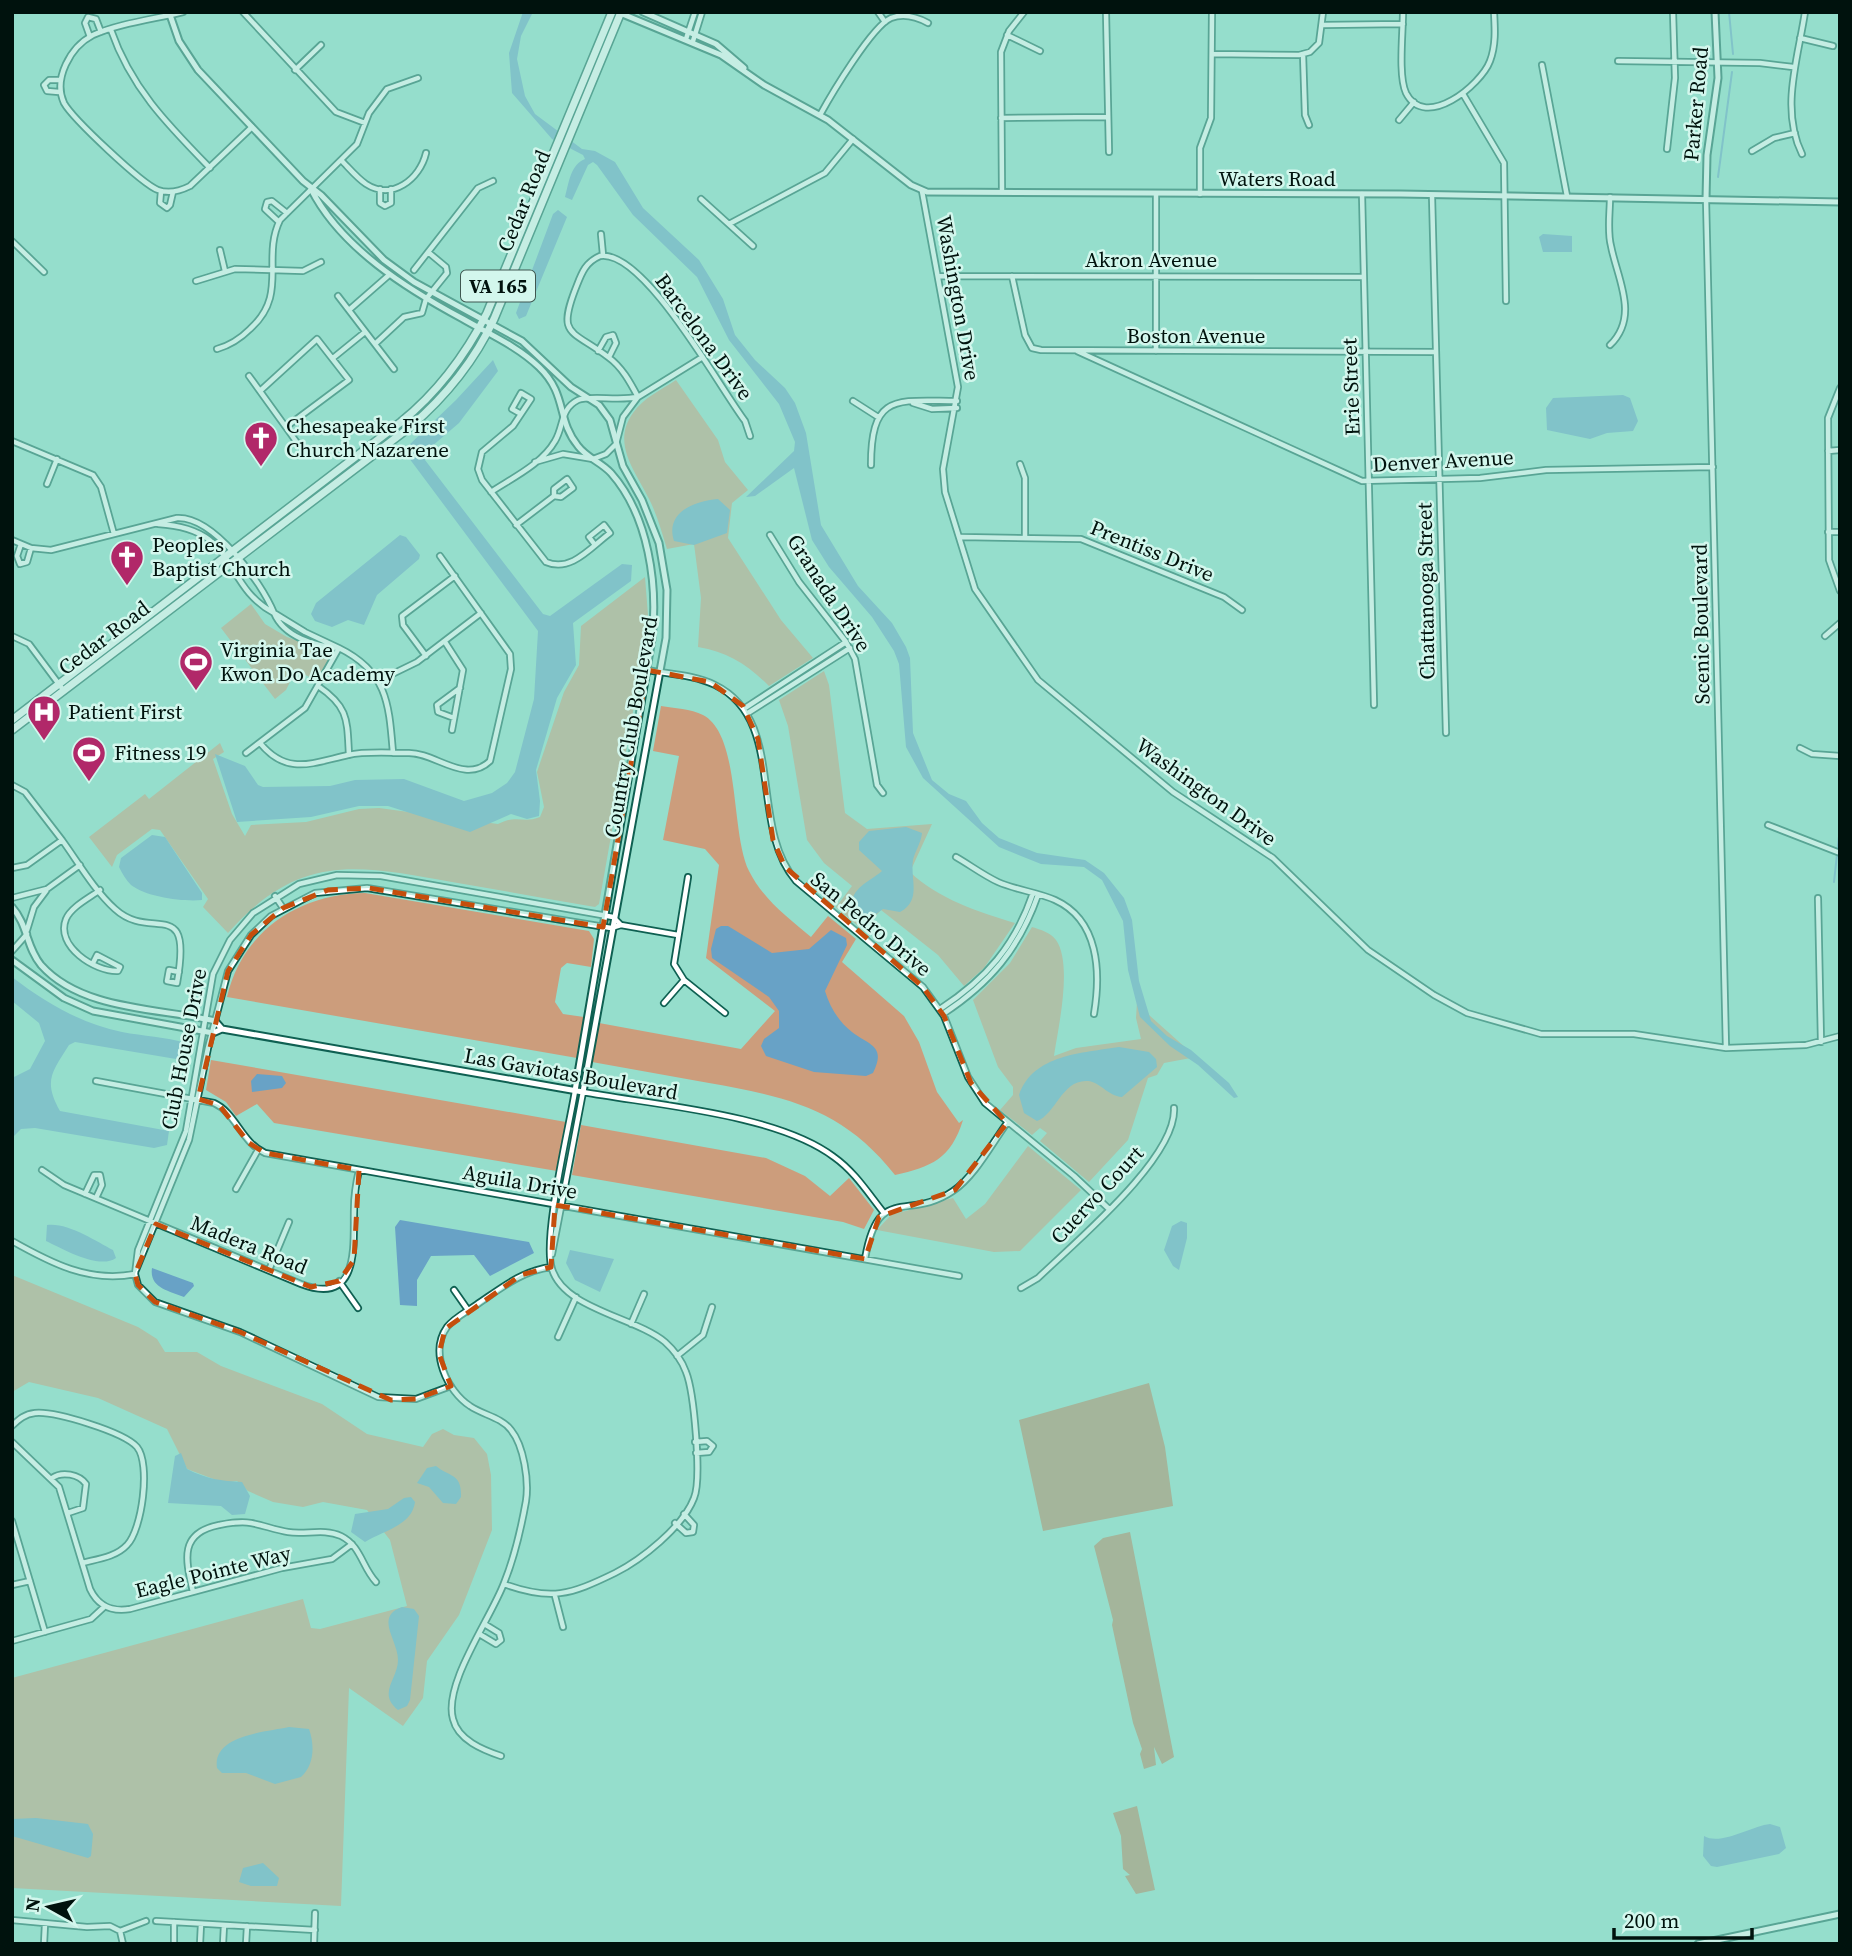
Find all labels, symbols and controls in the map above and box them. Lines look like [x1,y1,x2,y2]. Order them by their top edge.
street label: Parker Road [1676,45,1715,162]
street label: Cedar Road [490,145,557,256]
street label: Waters Road [1218,164,1336,193]
street label: Washington Drive [930,213,987,383]
street label: Akron Avenue [1085,245,1217,274]
street label: Barcelona Drive [649,268,760,406]
road number: VA 165 [461,270,535,302]
street label: Boston Avenue [1127,321,1265,350]
street label: Erie Street [1334,338,1367,436]
place label: Chesapeake First Church Nazarene [286,411,449,464]
church icon: Chesapeake First Church Nazarene [242,419,280,468]
street label: Denver Avenue [1372,442,1514,479]
street label: Chattanooga Street [1409,502,1442,680]
street label: Prentiss Drive [1086,513,1218,589]
street label: Granada Drive [781,528,878,657]
place label: Peoples Baptist Church [152,530,291,583]
church icon: Peoples Baptist Church [108,538,146,587]
street label: Scenic Boulevard [1685,543,1716,705]
street label: Cedar Road [52,594,155,682]
street label: Country Club Boulevard [597,614,664,840]
place label: Virginia Tae Kwon Do Academy [220,635,395,688]
sports icon: Virginia Tae Kwon Do Academy [177,643,215,692]
hospital icon: Patient First [25,693,63,742]
place label: Patient First [68,697,182,726]
street label: Washington Drive [1130,731,1283,853]
sports icon: Fitness 19 [70,734,108,783]
place label: Fitness 19 [114,738,207,767]
street label: San Pedro Drive [805,865,938,983]
street label: Club House Drive [154,966,213,1132]
street label: Las Gaviotas Boulevard [462,1040,680,1107]
street label: Cuervo Court [1044,1139,1150,1250]
street label: Aguila Drive [461,1157,580,1206]
street label: Madera Road [186,1208,312,1281]
street label: Eagle Pointe Way [132,1538,294,1605]
north arrow [14,1872,84,1942]
text: N [18,1896,46,1913]
scale bar [1614,1896,1752,1940]
text: 200 m [1624,1906,1679,1935]

